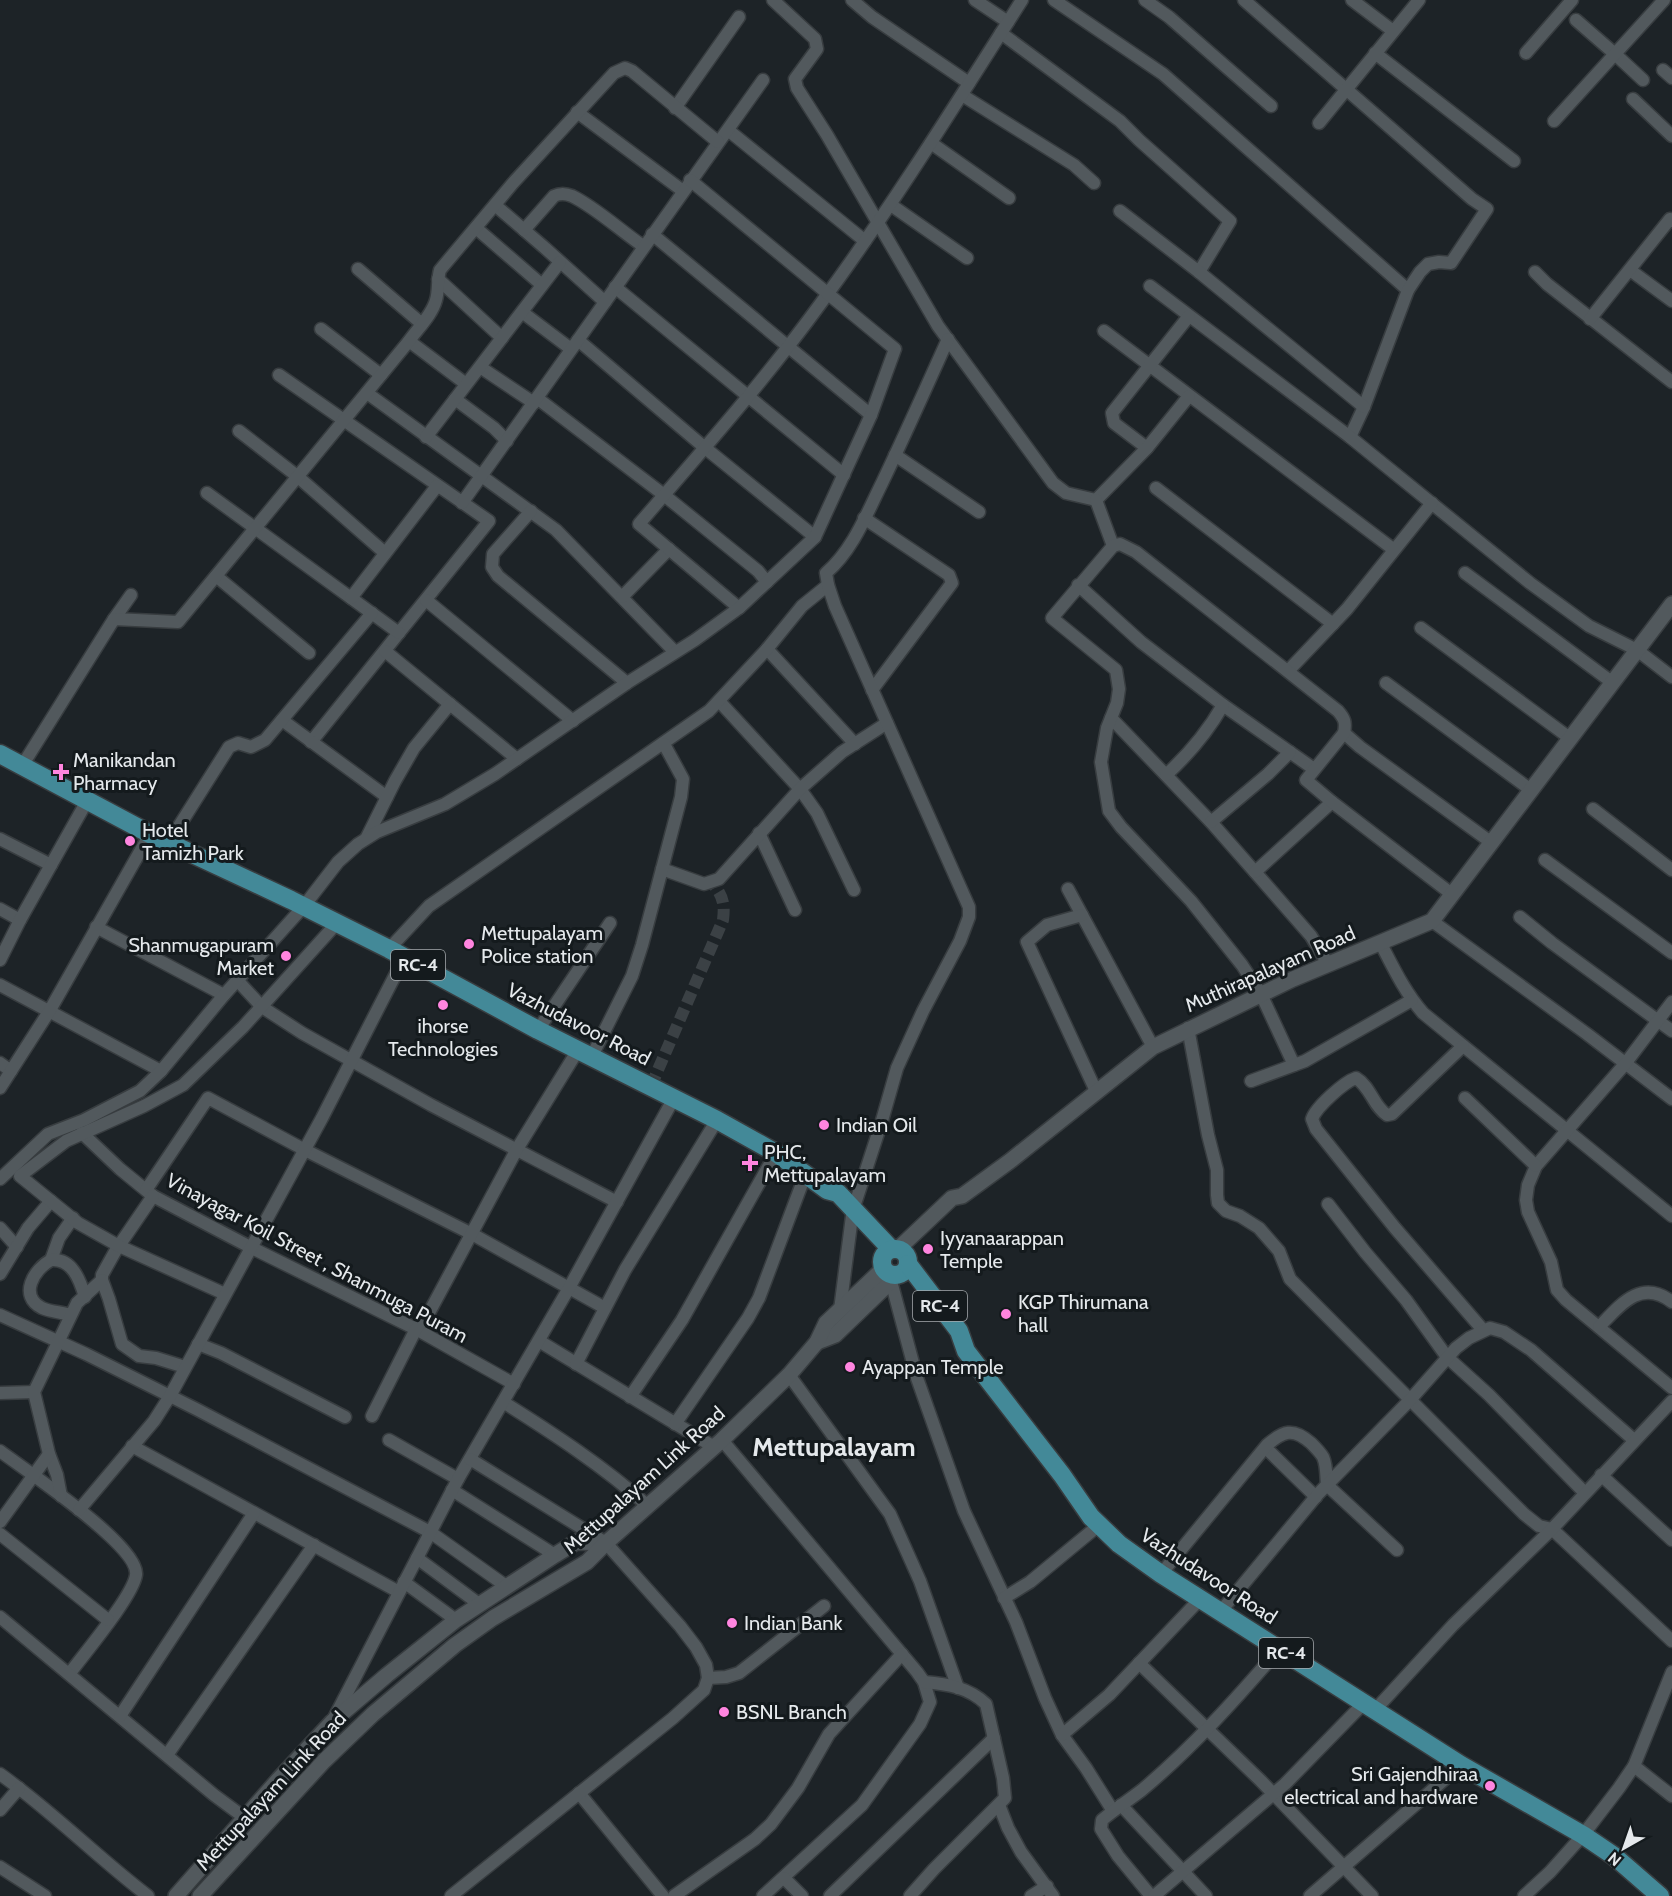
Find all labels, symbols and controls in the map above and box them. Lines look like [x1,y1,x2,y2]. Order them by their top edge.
place label: Manikandan Pharmacy [73,748,176,795]
marker: Manikandan Pharmacy [54,765,68,779]
place label: Hotel Tamizh Park [142,818,244,865]
marker: Hotel Tamizh Park [123,834,137,848]
place label: Mettupalayam Police station [481,921,603,968]
street label: Muthirapalayam Road [1181,921,1359,1017]
place label: Shanmugapuram Market [128,933,274,980]
marker: Mettupalayam Police station [462,937,476,951]
marker: Shanmugapuram Market [279,949,293,963]
road number: RC-4 [391,950,445,980]
street label: Vazhudavoor Road [503,977,655,1071]
marker: ihorse Technologies [436,998,450,1012]
place label: ihorse Technologies [388,1014,498,1061]
place label: Indian Oil [836,1113,917,1137]
marker: Indian Oil [817,1118,831,1132]
place label: PHC, Mettupalayam [764,1140,886,1187]
marker: PHC, Mettupalayam [741,1154,759,1172]
street label: Vinayagar Koil Street , Shanmuga Puram [162,1168,472,1348]
place label: Iyyanaarappan Temple [940,1226,1064,1273]
marker: Iyyanaarappan Temple [921,1242,935,1256]
place label: KGP Thirumana hall [1018,1290,1149,1337]
road number: RC-4 [913,1291,967,1321]
marker: KGP Thirumana hall [999,1307,1013,1321]
place label: Ayappan Temple [862,1355,1004,1379]
marker: Ayappan Temple [843,1360,857,1374]
street label: Mettupalayam Link Road [558,1401,730,1559]
district label: Mettupalayam [752,1431,916,1463]
street label: Vazhudavoor Road [1136,1523,1282,1629]
place label: Indian Bank [744,1611,842,1635]
marker: Indian Bank [725,1616,739,1630]
road number: RC-4 [1259,1638,1313,1668]
place label: BSNL Branch [736,1700,847,1724]
marker: BSNL Branch [717,1705,731,1719]
street label: Mettupalayam Link Road [191,1706,351,1876]
place label: Sri Gajendhiraa electrical and hardware [1284,1762,1478,1809]
marker: Sri Gajendhiraa electrical and hardware [1483,1779,1497,1793]
north arrow [1594,1818,1654,1878]
text: N [1604,1848,1625,1870]

